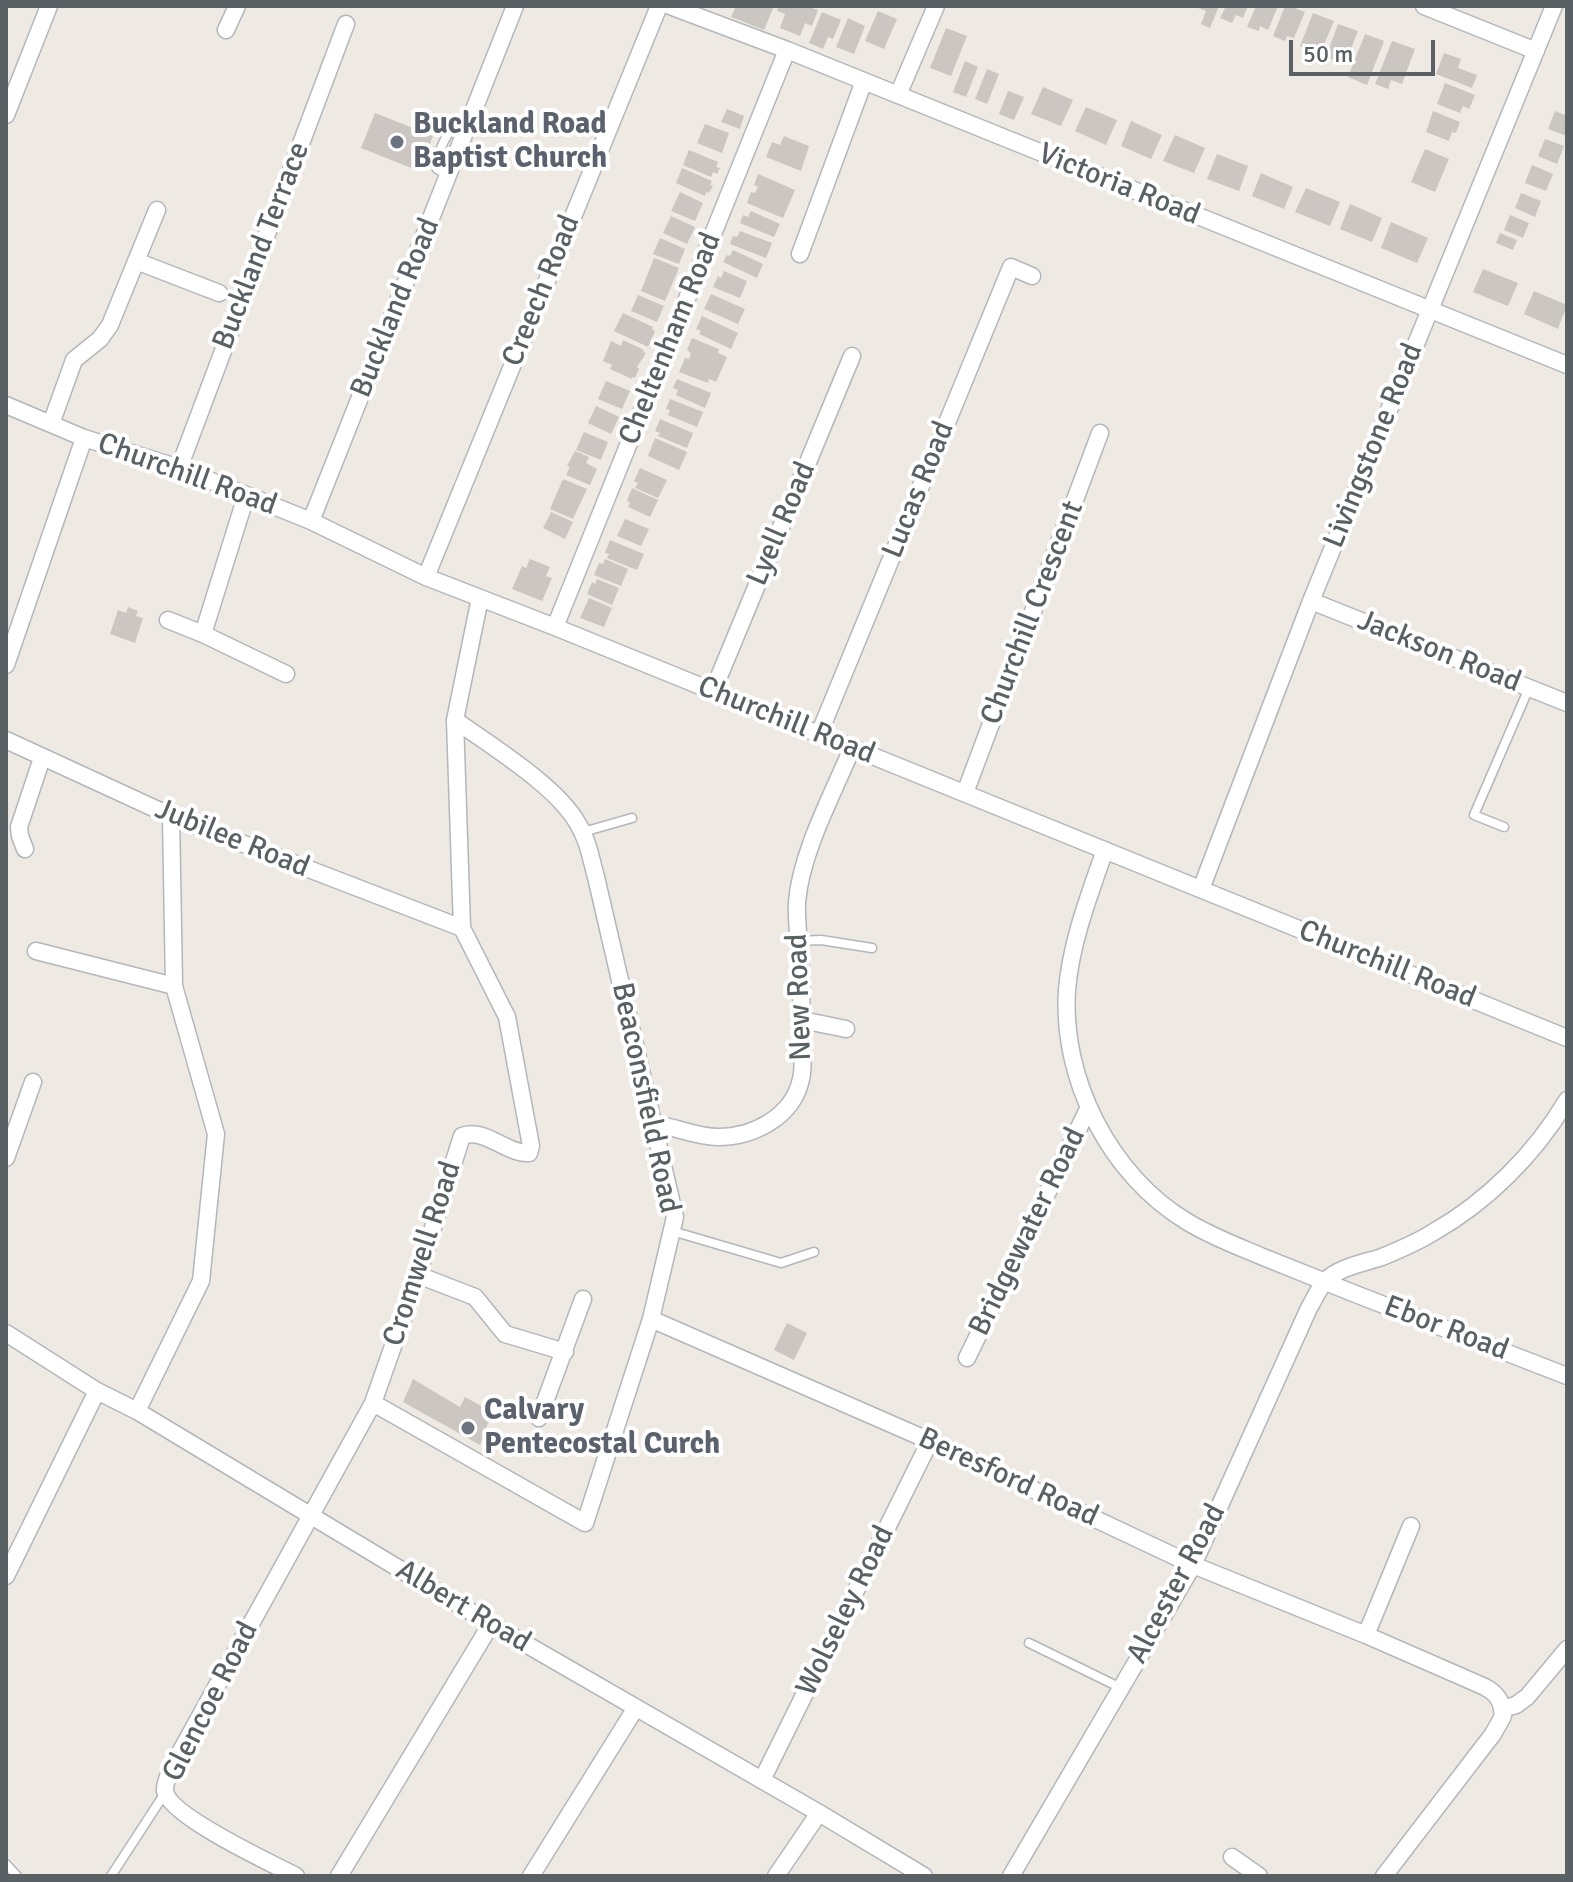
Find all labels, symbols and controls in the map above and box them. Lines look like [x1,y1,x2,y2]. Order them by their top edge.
scale bar [1293,24,1439,74]
text: 50 m [1303,39,1353,69]
place label: Buckland Road Baptist Church [413,107,607,178]
marker: Buckland Road Baptist Church [388,133,406,151]
street label: Victoria Road [1033,136,1205,234]
street label: Buckland Terrace [206,137,318,355]
street label: Creech Road [495,210,589,372]
street label: Buckland Road [344,213,448,403]
street label: Cheltenham Road [612,228,730,450]
street label: Livingstone Road [1317,338,1431,554]
street label: Lucas Road [875,416,963,564]
street label: Churchill Road [92,426,282,524]
street label: Lyell Road [740,457,824,591]
street label: Churchill Crescent [974,496,1092,730]
street label: Jackson Road [1352,603,1526,701]
street label: Churchill Road [692,669,880,773]
street label: Jubilee Road [150,792,314,886]
street label: Churchill Road [1293,913,1481,1017]
street label: New Road [780,933,820,1061]
street label: Beaconsfield Road [603,979,687,1217]
street label: Bridgewater Road [962,1122,1094,1342]
street label: Cromwell Road [376,1157,470,1351]
street label: Ebor Road [1379,1289,1513,1369]
place label: Calvary Pentecostal Curch [484,1393,720,1464]
marker: Calvary Pentecostal Curch [459,1419,477,1437]
street label: Beresford Road [912,1421,1104,1535]
street label: Alcester Road [1120,1498,1234,1670]
street label: Wolseley Road [789,1520,903,1702]
street label: Albert Road [389,1553,537,1661]
street label: Glencoe Road [155,1616,267,1788]

